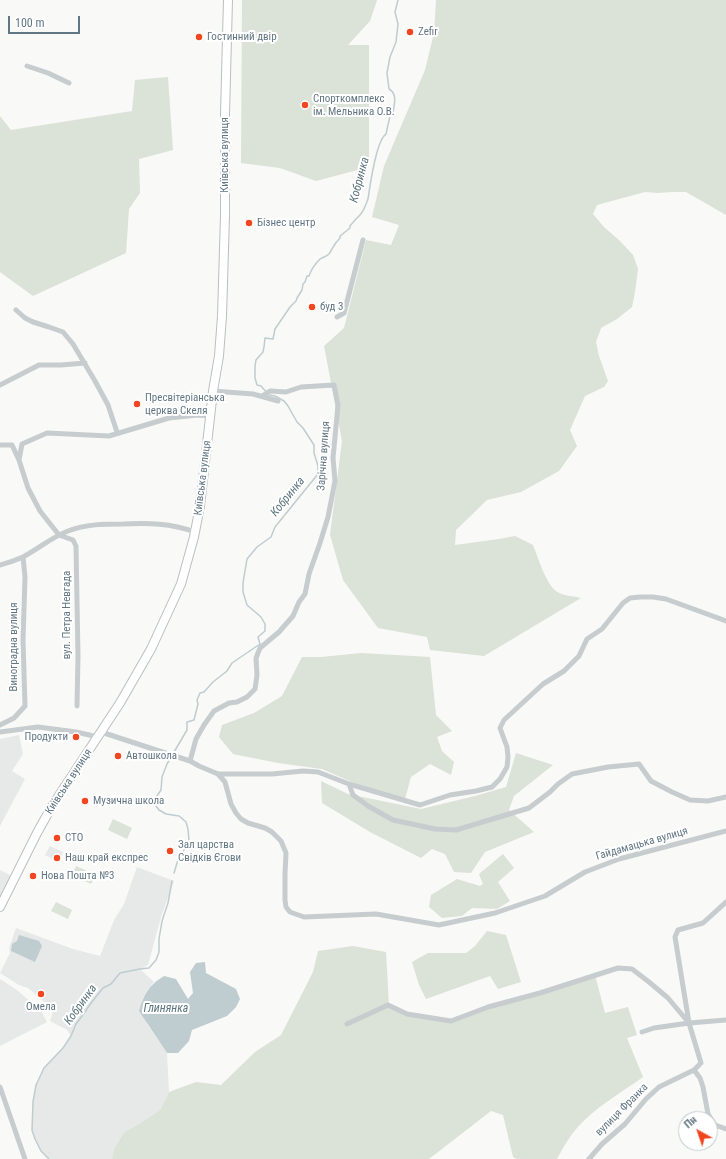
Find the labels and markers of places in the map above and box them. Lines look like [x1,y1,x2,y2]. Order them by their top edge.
place label: Zefir [418,25,438,39]
marker: Zefir [405,27,415,37]
place label: Гостинний двір [207,30,277,44]
marker: Гостинний двір [194,32,204,42]
place label: Спорткомплекс ім. Мельника О.В. [313,92,395,118]
marker: Спорткомплекс ім. Мельника О.В. [300,100,310,110]
place label: Бізнес центр [257,216,315,230]
marker: Бізнес центр [244,218,254,228]
place label: буд 3 [320,300,343,314]
marker: буд 3 [307,302,317,312]
place label: Пресвітеріанська церква Скеля [145,391,225,417]
marker: Пресвітеріанська церква Скеля [132,399,142,409]
place label: Продукти [25,730,68,744]
marker: Продукти [71,732,81,742]
place label: Автошкола [126,749,177,763]
marker: Автошкола [113,751,123,761]
place label: Музична школа [93,794,164,808]
marker: Музична школа [80,796,90,806]
place label: СТО [65,831,83,845]
marker: СТО [52,833,62,843]
place label: Зал царства Свідків Єгови [178,838,241,864]
marker: Зал царства Свідків Єгови [165,846,175,856]
place label: Наш край експрес [65,851,148,865]
marker: Наш край експрес [52,853,62,863]
place label: Нова Пошта №3 [41,869,114,883]
marker: Нова Пошта №3 [28,871,38,881]
marker: Омела [36,989,46,999]
place label: Омела [26,1000,56,1014]

